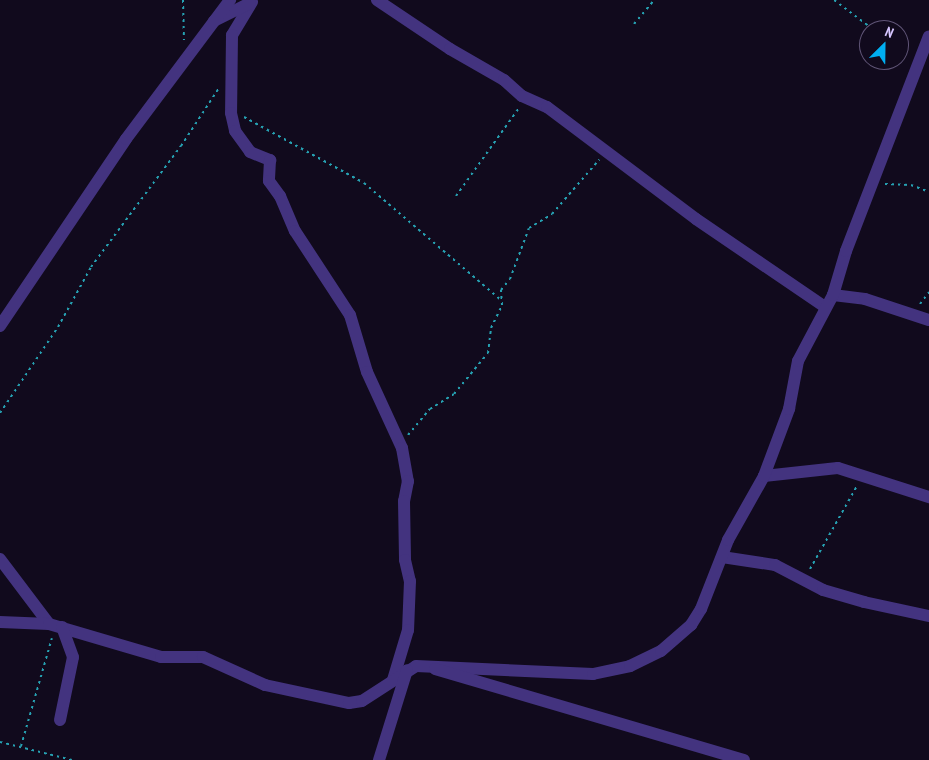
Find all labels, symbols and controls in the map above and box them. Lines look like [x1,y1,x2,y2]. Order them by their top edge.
north arrow [859,20,909,70]
text: N [882,22,896,42]

